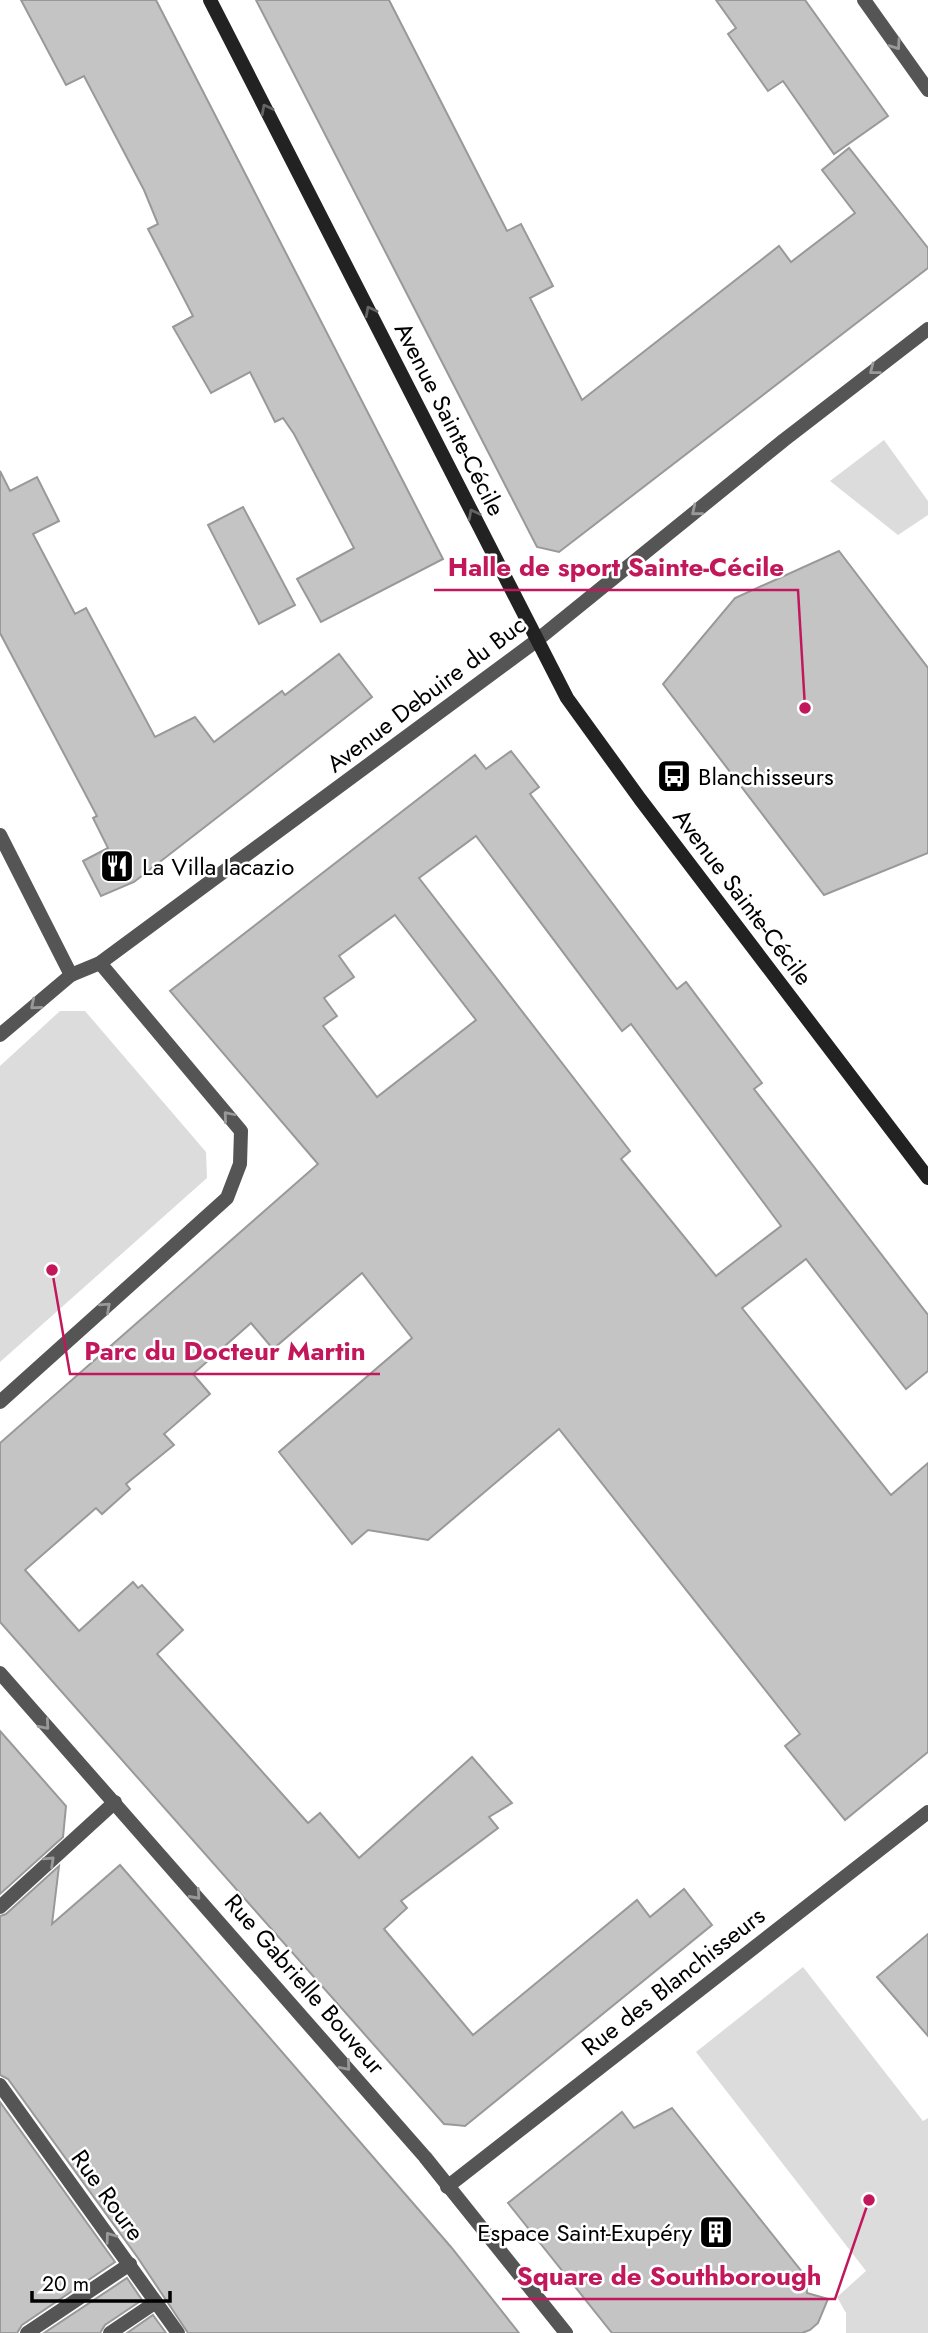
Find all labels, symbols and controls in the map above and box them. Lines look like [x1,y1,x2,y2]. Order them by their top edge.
one-way arrow [888,37,900,50]
one-way arrow [260,104,274,116]
one-way arrow [364,306,378,318]
street label: Avenue Sainte-Cécile [386,316,514,522]
one-way arrow [869,362,882,375]
one-way arrow [691,503,703,516]
one-way arrow [468,509,482,521]
callout: Halle de sport Sainte-Cécile [434,543,798,590]
text: Halle de sport Sainte-Cécile [448,548,784,586]
street label: Avenue Debuire du Buc [319,607,533,781]
bus stop icon: Blanchisseurs [655,757,693,795]
place label: Blanchisseurs [698,759,834,794]
street label: Avenue Sainte-Cécile [665,801,821,993]
restaurant icon: La Villa Iacazio [98,847,136,885]
place label: La Villa Iacazio [142,849,294,884]
one-way arrow [31,997,44,1009]
one-way arrow [224,1112,237,1124]
one-way arrow [97,1303,110,1316]
callout: Parc du Docteur Martin [70,1327,380,1374]
text: Parc du Docteur Martin [84,1332,366,1370]
one-way arrow [37,1716,49,1729]
one-way arrow [42,1857,55,1869]
one-way arrow [188,1886,200,1899]
street label: Rue Gabrielle Bouveur [217,1886,394,2083]
street label: Rue des Blanchisseurs [574,1898,772,2064]
one-way arrow [338,2058,350,2071]
street label: Rue Roure [63,2142,153,2248]
building icon: Espace Saint-Exupéry [697,2213,735,2251]
place label: Espace Saint-Exupéry [477,2215,692,2250]
one-way arrow [106,2232,118,2245]
callout: Square de Southborough [502,2252,835,2299]
text: Square de Southborough [516,2257,822,2295]
scale bar [32,2260,170,2304]
text: 20 m [42,2269,89,2299]

